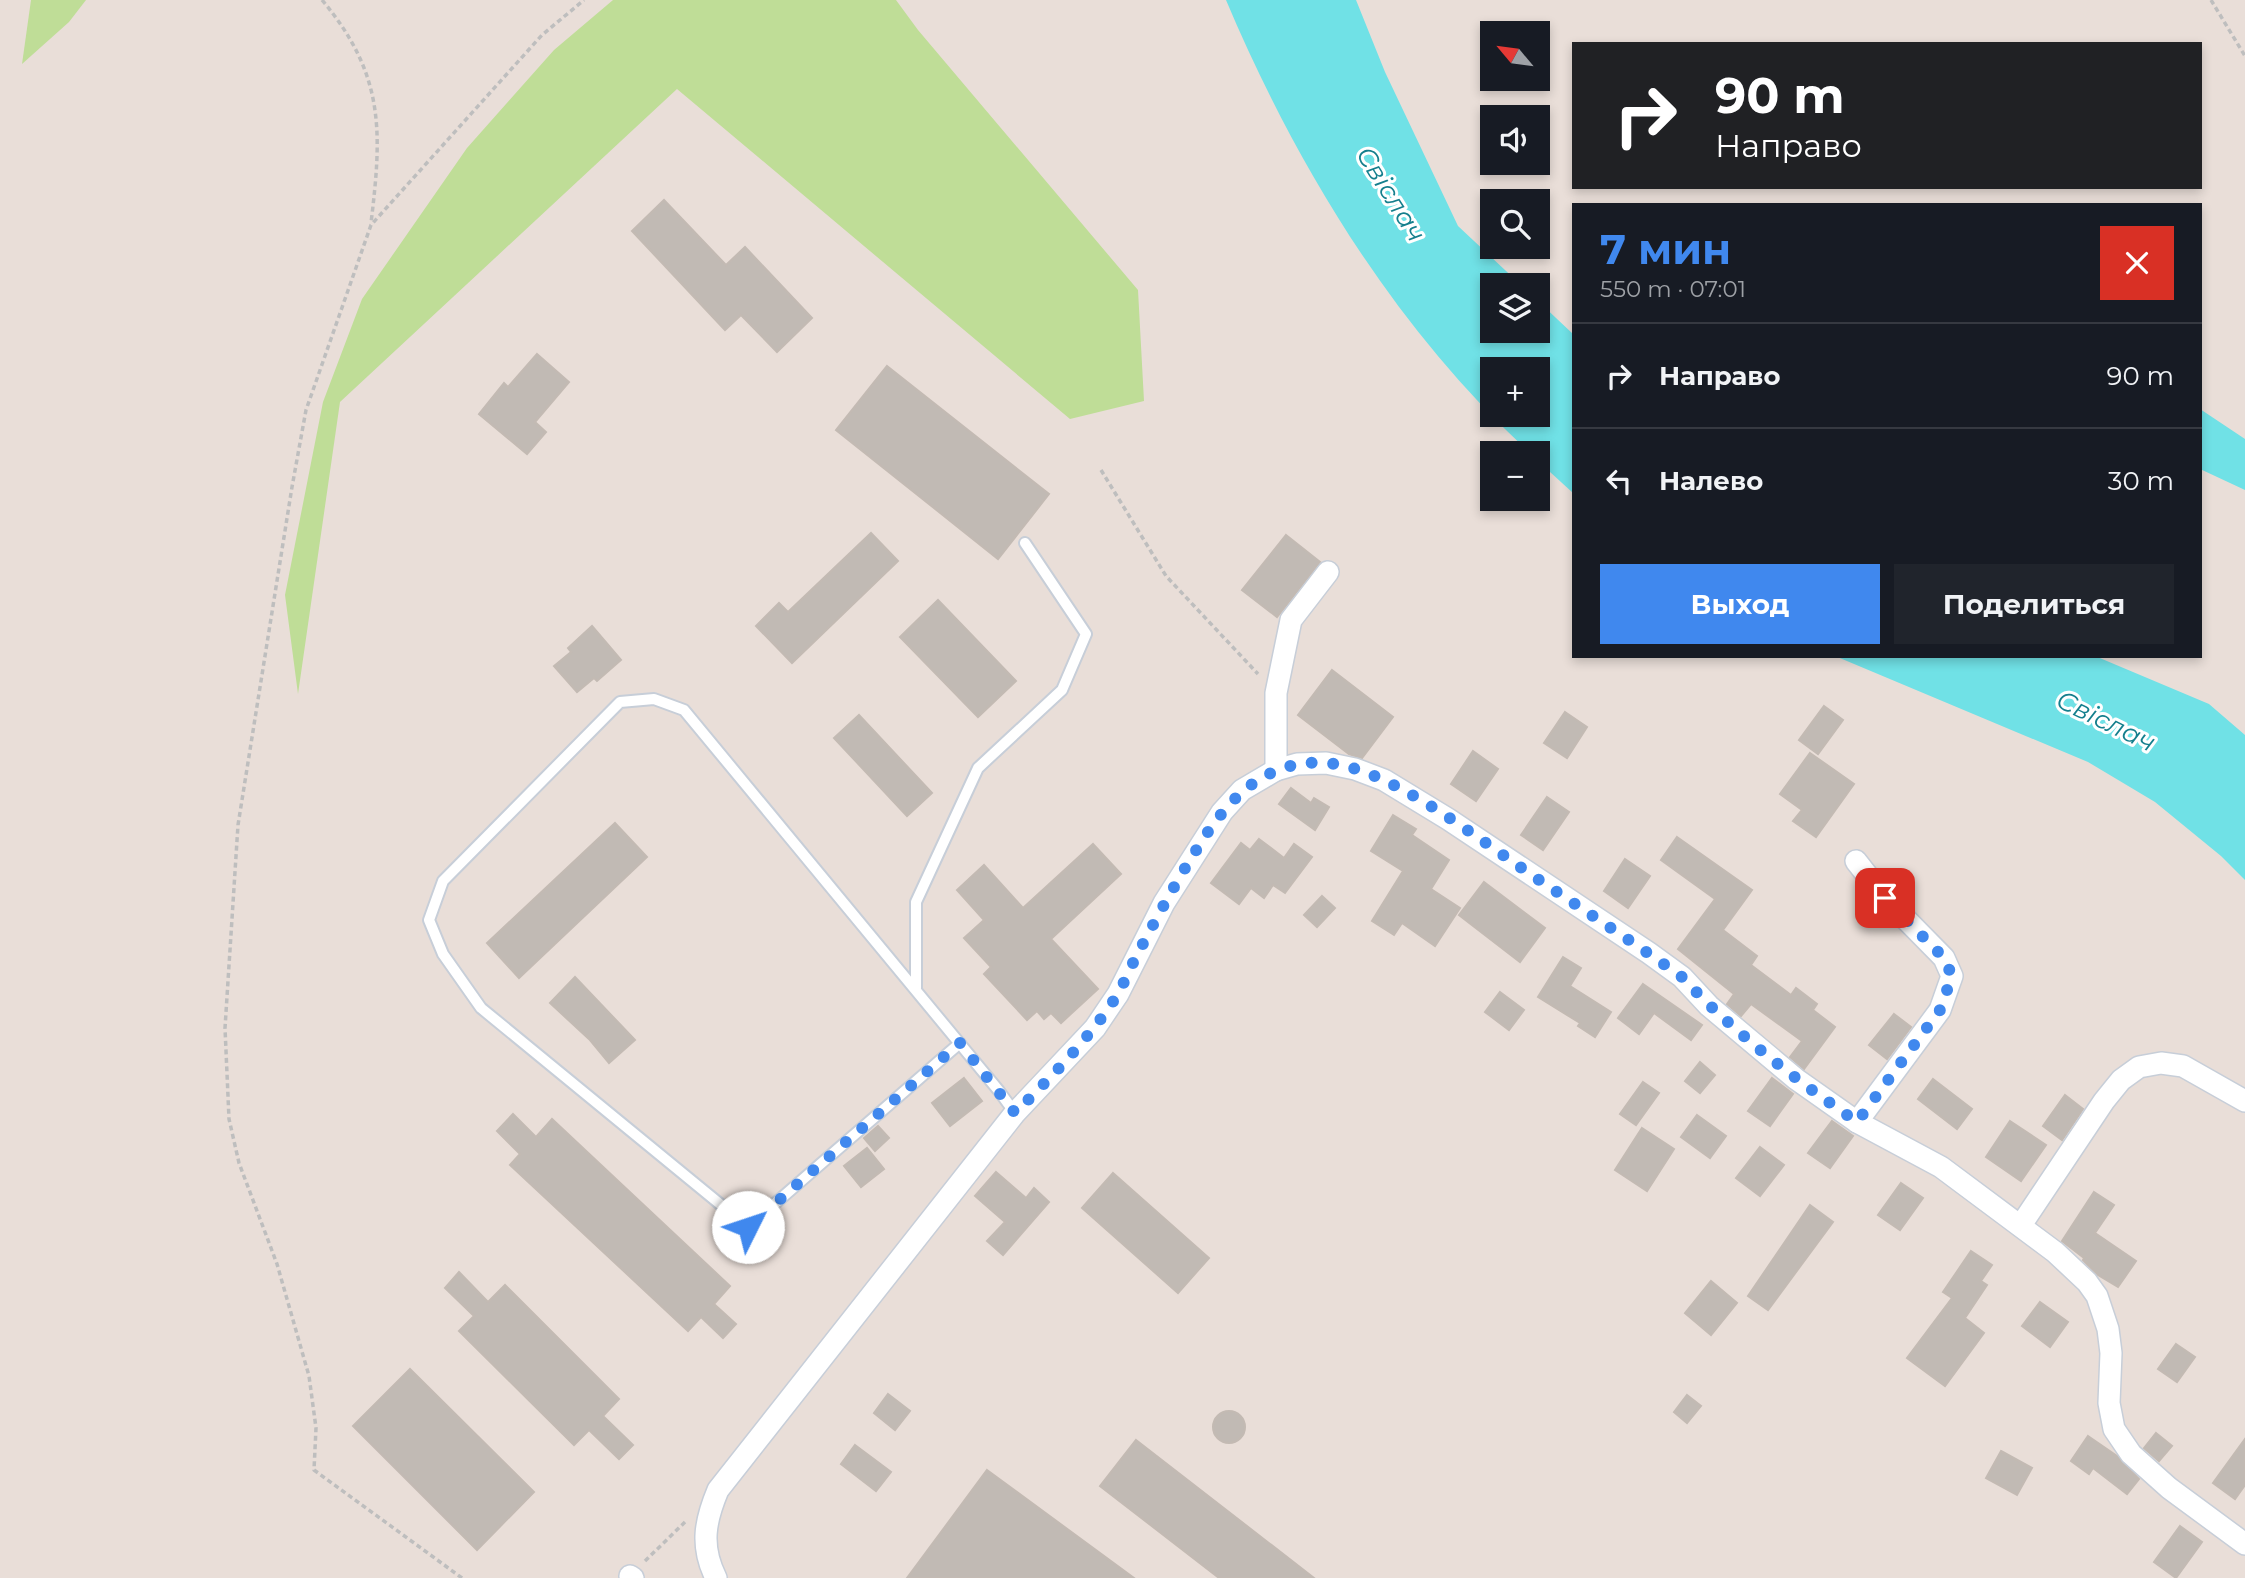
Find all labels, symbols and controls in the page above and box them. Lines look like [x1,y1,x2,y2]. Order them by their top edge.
north arrow [1480,21,1550,91]
map controls [1480,21,1550,511]
text: 90 m [1715,66,1845,125]
icon: right [1600,70,1691,161]
button: sound [1480,105,1550,175]
text: Направо [1715,126,1862,165]
water label: Свіслач [1349,140,1433,248]
button: search [1480,189,1550,259]
text: 7 мин [1600,223,1731,275]
button: close [2100,226,2174,300]
button: layers [1480,273,1550,343]
text: 550 m · 07:01 [1600,275,1746,303]
button: + [1480,357,1550,427]
icon: right [1600,357,1638,395]
text: Направо [1659,360,1780,392]
text: 90 m [2107,360,2174,392]
button: − [1480,441,1550,511]
icon: left [1600,462,1638,500]
text: Налево [1659,465,1763,497]
text: 30 m [2108,465,2174,497]
button: Выход [1600,564,1880,644]
button: Поделиться [1894,564,2174,644]
water label: Свіслач [2051,683,2161,759]
pin [1855,868,1915,928]
icon: arrive [1866,879,1904,917]
position arrow [711,1190,785,1264]

